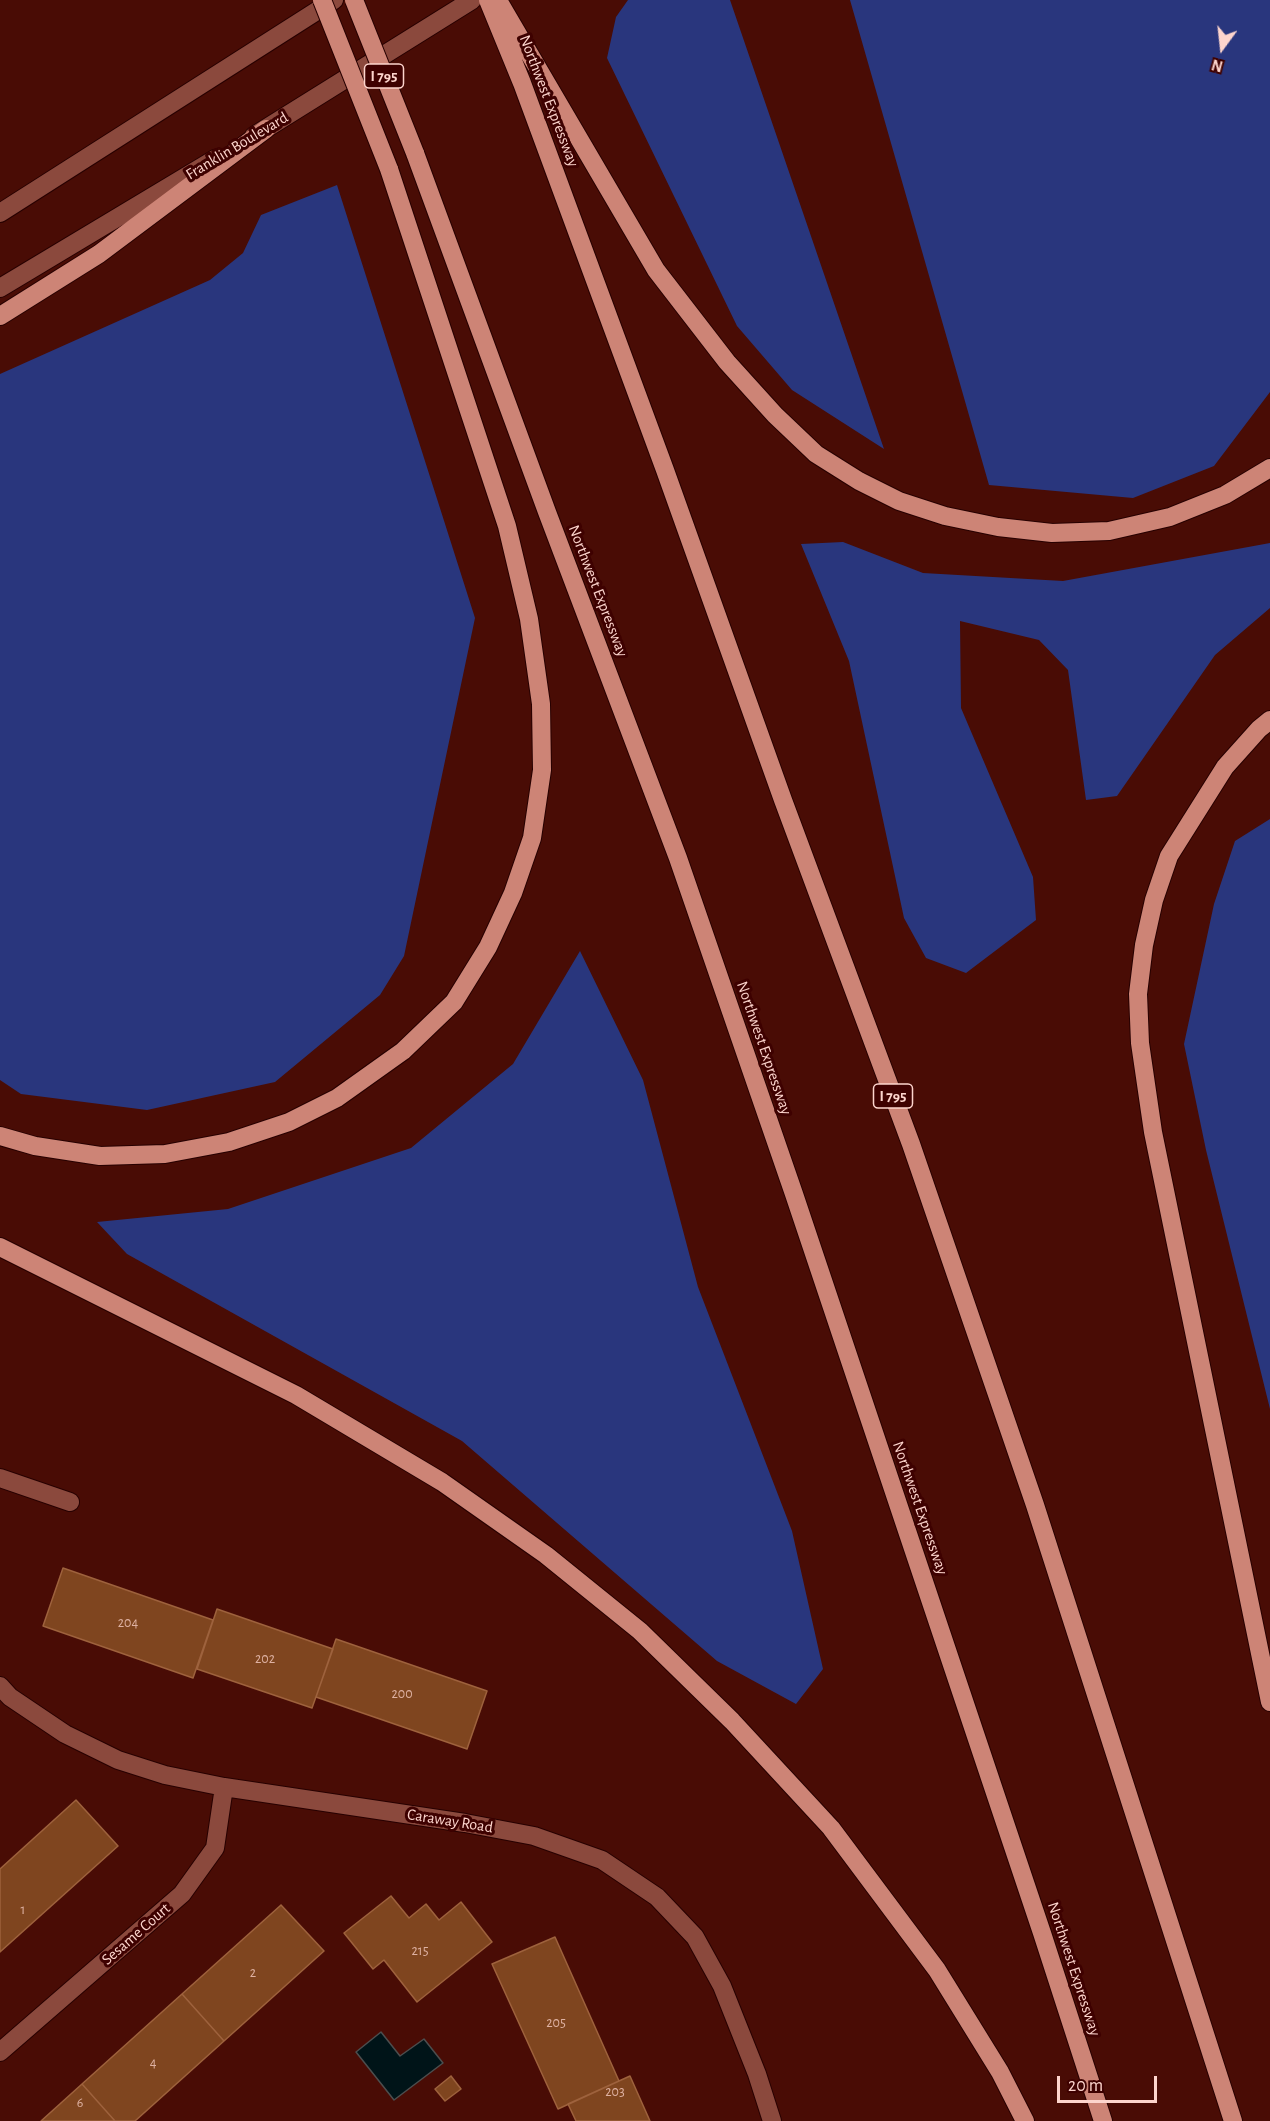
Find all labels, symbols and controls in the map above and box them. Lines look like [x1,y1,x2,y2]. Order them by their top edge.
north arrow [1192,18,1252,78]
street label: Northwest Expressway [515,32,583,170]
text: N [1210,56,1225,75]
road number: I 795 [364,64,404,88]
street label: Franklin Boulevard [182,108,292,184]
street label: Northwest Expressway [564,522,632,660]
street label: Northwest Expressway [732,979,796,1117]
road number: I 795 [874,1084,912,1108]
street label: Northwest Expressway [888,1439,952,1577]
house number: 204 [118,1615,138,1631]
house number: 202 [255,1651,275,1667]
house number: 200 [391,1686,413,1702]
street label: Caraway Road [406,1805,494,1837]
street label: Sesame Court [98,1899,174,1969]
street label: Northwest Expressway [1043,1900,1105,2038]
house number: 1 [21,1902,25,1918]
house number: 215 [411,1943,429,1959]
house number: 2 [250,1965,256,1981]
house number: 205 [546,2015,566,2031]
house number: 4 [150,2055,156,2071]
scale bar [1060,2064,1160,2102]
text: 20 m [1068,2077,1103,2095]
house number: 203 [605,2084,625,2100]
house number: 6 [77,2095,83,2111]

